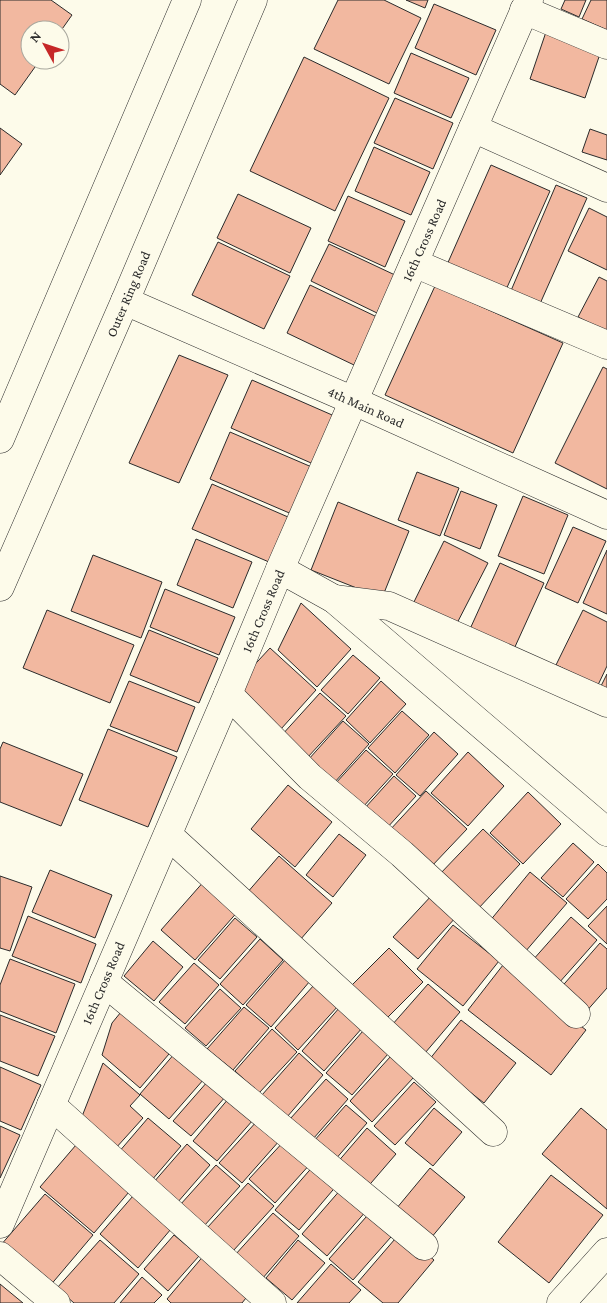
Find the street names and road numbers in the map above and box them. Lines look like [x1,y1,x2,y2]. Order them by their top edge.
street label: 16th Cross Road [399,196,450,284]
street label: Outer Ring Road [103,248,154,339]
street label: 4th Main Road [325,383,407,431]
street label: 16th Cross Road [238,567,288,655]
street label: 16th Cross Road [78,939,128,1027]

